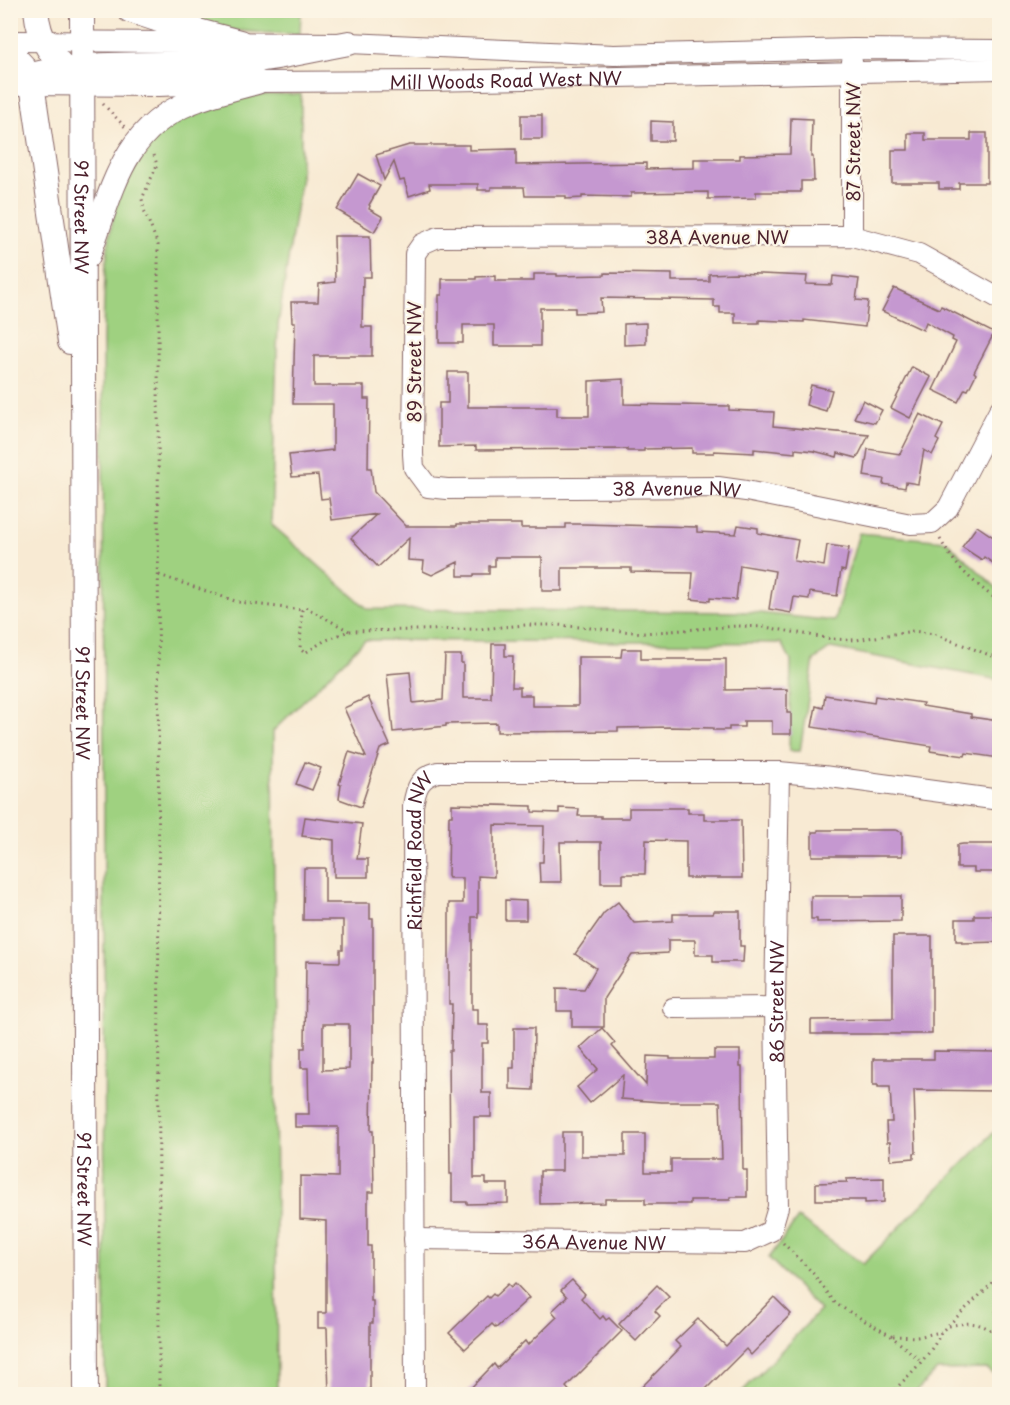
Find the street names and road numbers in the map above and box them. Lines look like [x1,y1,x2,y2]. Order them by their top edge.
street label: Mill Woods Road West NW [390,63,622,95]
street label: 87 Street NW [839,82,866,202]
street label: 91 Street NW [69,160,96,274]
street label: 38A Avenue NW [645,223,789,250]
street label: 89 Street NW [400,301,427,423]
street label: 38 Avenue NW [612,473,743,504]
street label: 91 Street NW [70,646,98,760]
street label: Richfield Road NW [399,765,439,931]
street label: 86 Street NW [761,940,790,1063]
street label: 91 Street NW [72,1132,99,1246]
street label: 36A Avenue NW [522,1227,667,1256]

